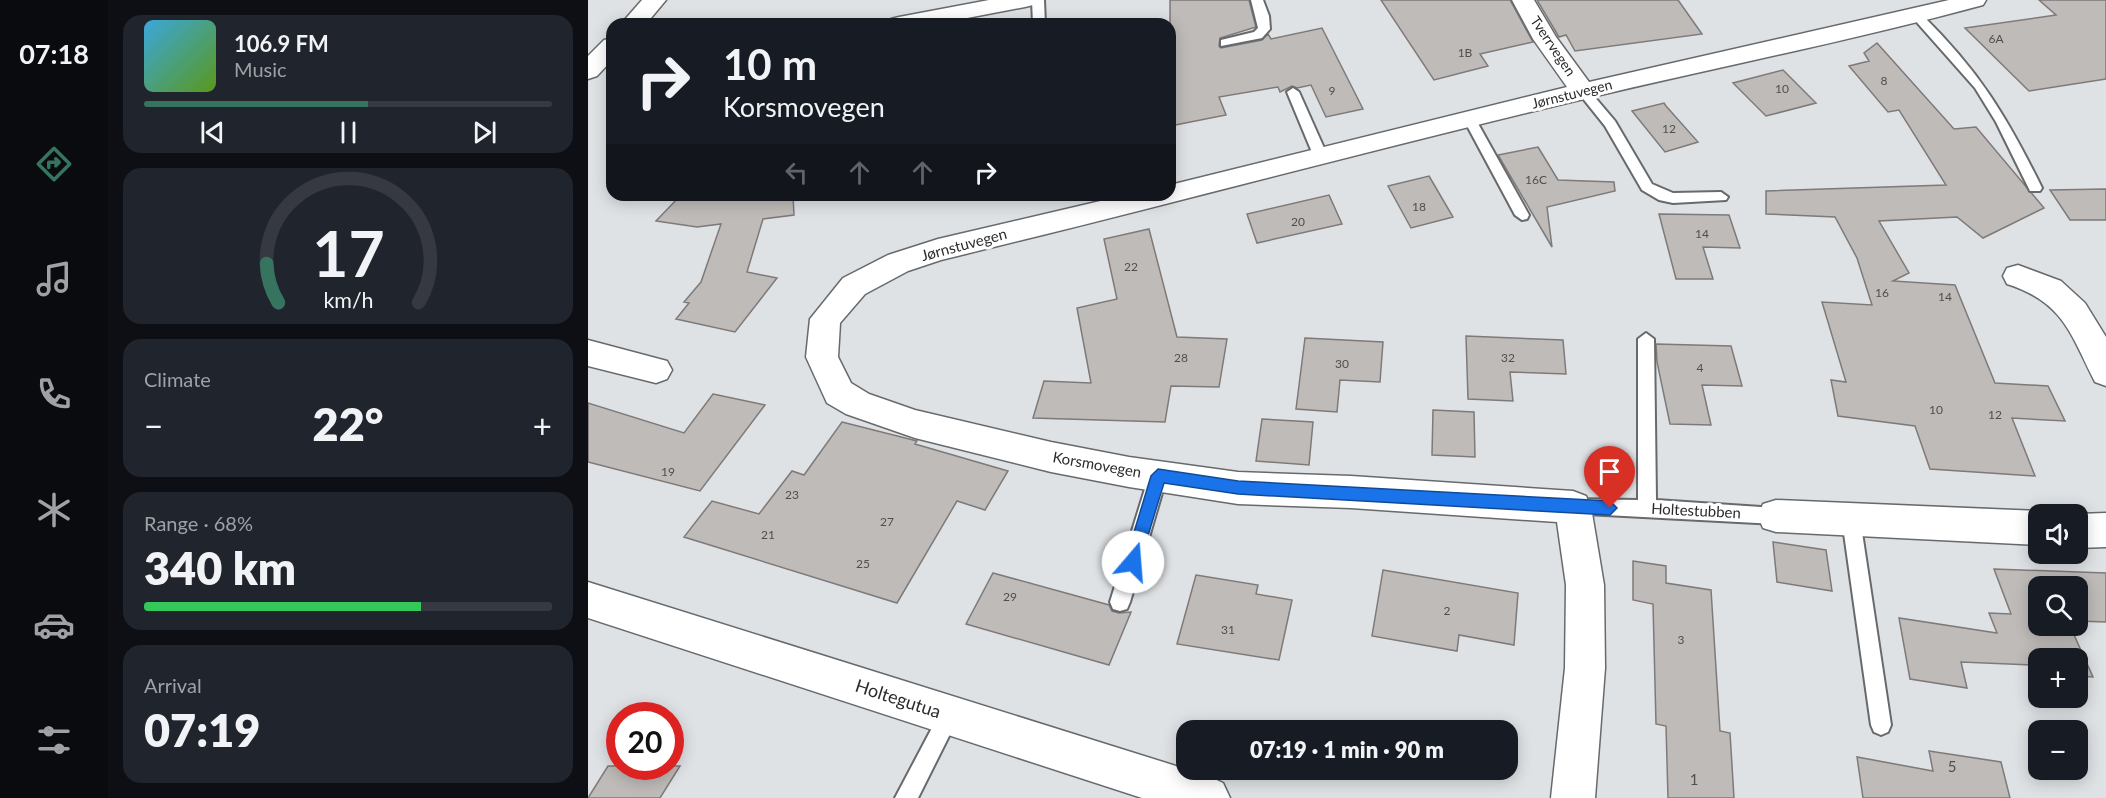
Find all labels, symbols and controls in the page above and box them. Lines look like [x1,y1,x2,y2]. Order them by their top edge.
street label: Tverrvegen [1527,13,1580,79]
text: 106.9 FM [234,30,329,57]
house number: 6A [1988,31,2004,46]
text: 07:18 [19,37,89,70]
text: 10 m [723,39,817,89]
icon: right [624,42,702,120]
house number: 1B [1458,45,1473,60]
text: Music [234,57,287,81]
house number: 8 [1881,73,1888,88]
street label: Jørnstuvegen [1530,75,1614,112]
house number: 10 [1775,81,1789,96]
house number: 9 [1329,83,1336,98]
text: Korsmovegen [723,90,885,123]
icon: previous [196,116,229,149]
icon: pause [332,116,365,149]
icon: next [468,116,501,149]
house number: 12 [1662,121,1676,136]
icon: directions [33,143,75,185]
icon: left [780,156,813,189]
icon: ahead [843,156,876,189]
icon: ahead [906,156,939,189]
icon: right [969,156,1002,189]
house number: 16C [1525,172,1547,187]
house number: 18 [1412,199,1426,214]
house number: 20 [1291,214,1305,229]
text: 17 [312,215,384,290]
street label: Jørnstuvegen [919,224,1009,264]
house number: 14 [1695,226,1709,241]
icon: music [33,258,75,300]
house number: 22 [1124,259,1138,274]
house number: 16 [1875,285,1889,300]
text: km/h [323,287,373,313]
house number: 14 [1938,289,1952,304]
house number: 28 [1174,350,1188,365]
house number: 32 [1501,350,1515,365]
house number: 30 [1335,356,1349,371]
house number: 4 [1697,360,1704,375]
text: Climate [144,367,211,391]
icon: phone [33,373,75,415]
text: 22° [313,397,383,451]
house number: 10 [1929,402,1943,417]
text: − [144,405,163,445]
text: + [533,405,552,445]
house number: 12 [1988,407,2002,422]
pin [1584,446,1635,508]
street label: Korsmovegen [1051,447,1143,481]
icon: arrive [1593,455,1626,488]
house number: 19 [661,464,675,479]
house number: 23 [785,487,799,502]
icon: climate [33,489,75,531]
street label: Holtestubben [1651,499,1741,521]
map controls [2028,504,2088,780]
button: sound [2028,504,2088,564]
text: Range · 68% [144,511,253,535]
house number: 27 [880,514,894,529]
house number: 21 [761,527,775,542]
position arrow [1101,530,1165,594]
text: 340 km [144,541,296,595]
house number: 25 [856,556,870,571]
button: search [2028,576,2088,636]
house number: 29 [1003,589,1017,604]
house number: 2 [1444,603,1451,618]
icon: car [33,604,75,646]
house number: 31 [1221,622,1235,637]
house number: 3 [1678,632,1685,647]
button: + [2028,648,2088,708]
text: Arrival [144,673,202,697]
street label: Holtegutua [853,674,944,722]
speed limit sign: 20 [606,702,684,780]
text: 07:19 [144,703,260,757]
icon: filters [33,719,75,761]
button: − [2028,720,2088,780]
text: 07:19 · 1 min · 90 m [1250,736,1444,763]
house number: 5 [1948,757,1956,775]
house number: 1 [1690,770,1698,788]

